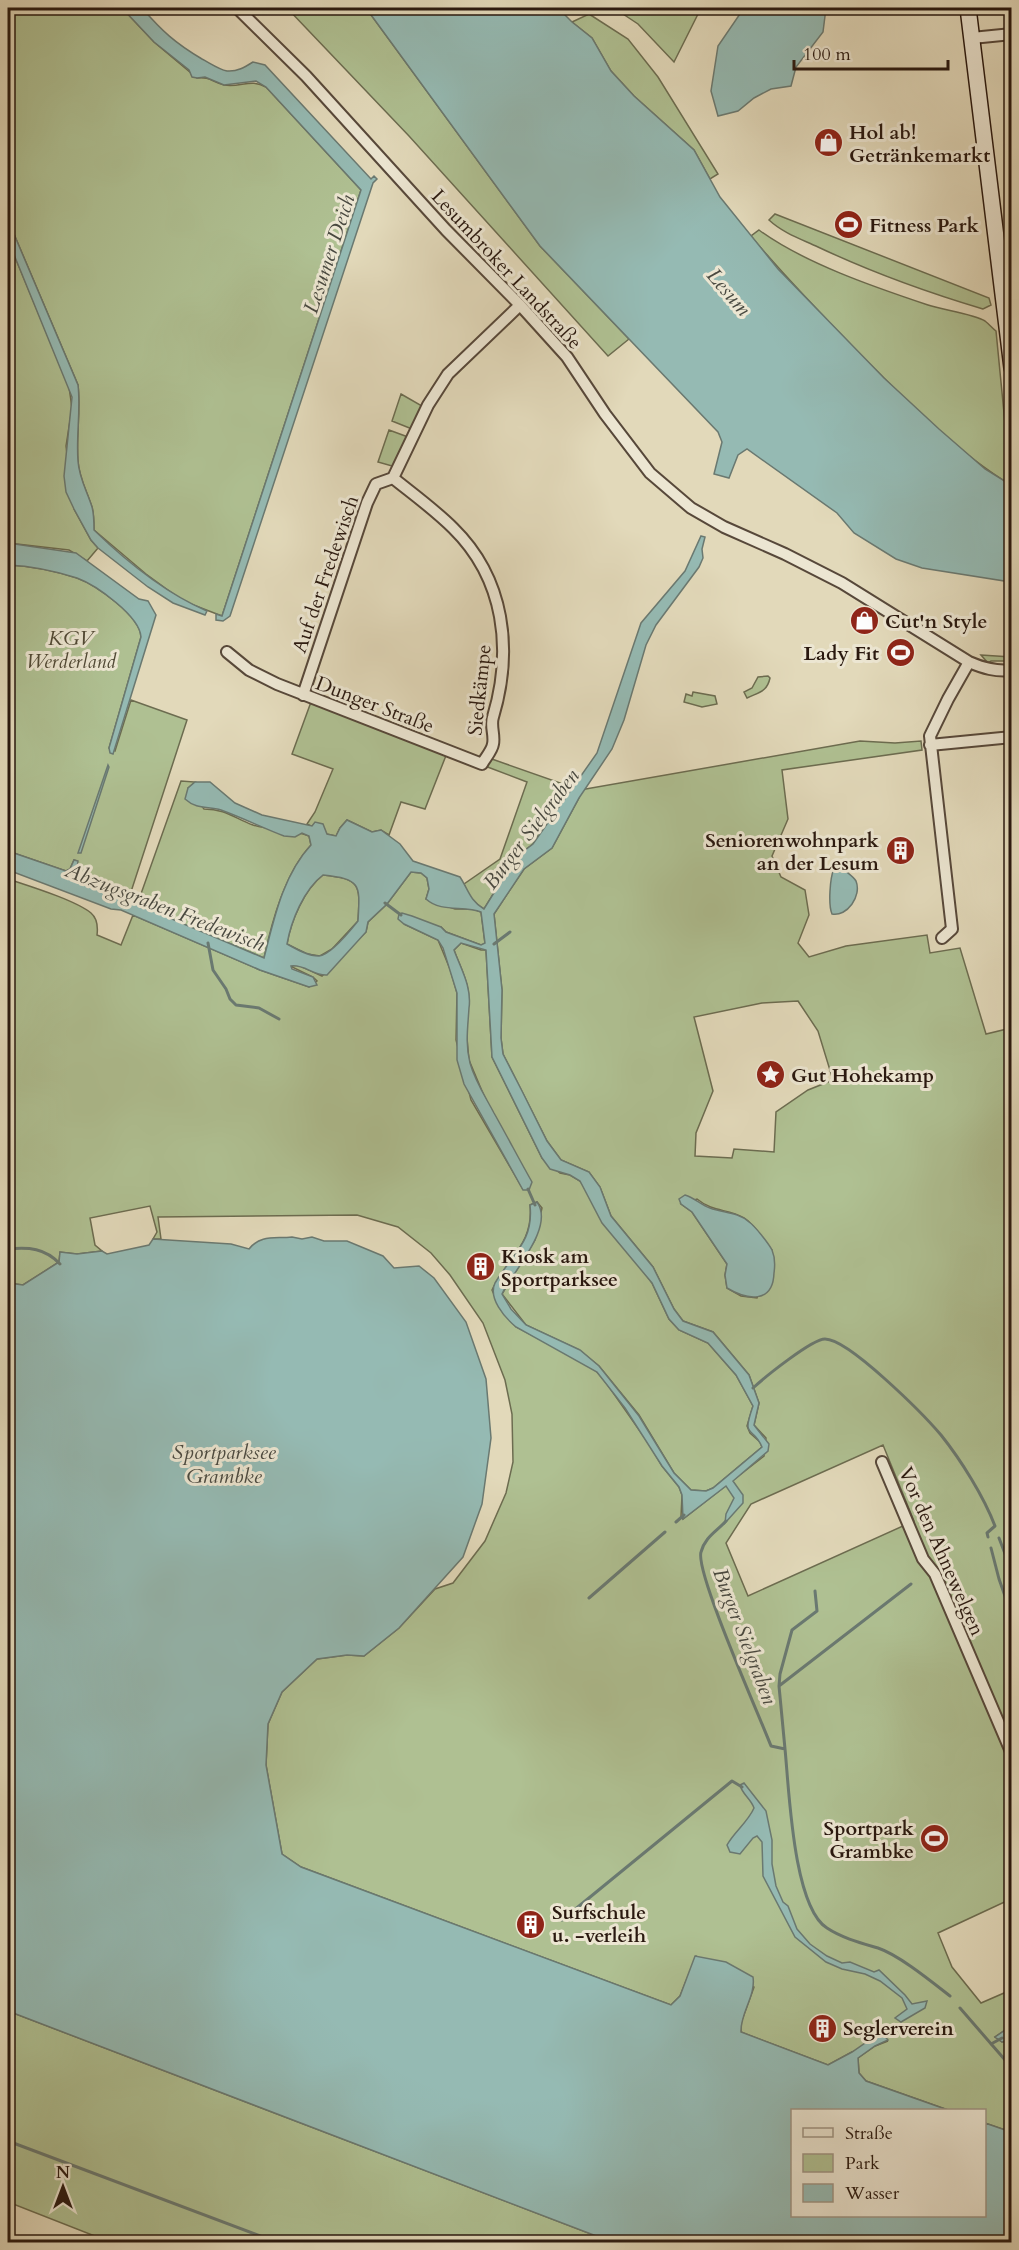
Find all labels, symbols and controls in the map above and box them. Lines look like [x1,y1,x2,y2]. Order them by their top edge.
scale bar [794,33,948,71]
text: 100 m [803,42,851,67]
place label: Hol ab! Getränkemarkt [849,119,990,169]
shop icon: Hol ab! Getränkemarkt [812,127,844,159]
street label: Lesumbroker Landstraße [425,183,588,355]
water label: Lesumer Deich [297,191,362,317]
sports icon: Fitness Park [832,209,864,241]
place label: Fitness Park [869,212,979,239]
water label: Lesum [700,262,758,323]
street label: Auf der Fredewisch [286,492,365,657]
shop icon: Cut'n Style [848,605,880,637]
place label: Cut'n Style [885,608,988,635]
park label: KGV Werderland [26,625,117,675]
sports icon: Lady Fit [884,637,916,669]
place label: Lady Fit [803,640,879,667]
street label: Siedkämpe [461,643,498,737]
street label: Dunger Straße [312,669,438,739]
water label: Burger Sielgraben [477,762,587,895]
place label: Seniorenwohnpark an der Lesum [705,827,880,877]
building icon: Seniorenwohnpark an der Lesum [884,835,916,867]
water label: Abzugsgraben Fredewisch [60,856,269,959]
place icon: Gut Hohekamp [754,1059,786,1091]
place label: Gut Hohekamp [791,1062,934,1089]
place label: Kiosk am Sportparksee [501,1243,618,1293]
building icon: Kiosk am Sportparksee [464,1251,496,1283]
water label: Sportparksee Grambke [172,1438,277,1491]
street label: Vor den Ahnewelgen [892,1463,991,1640]
water label: Burger Sielgraben [705,1564,784,1709]
place label: Sportpark Grambke [824,1815,915,1865]
sports icon: Sportpark Grambke [919,1823,951,1855]
place label: Surfschule u. -verleih [552,1899,647,1949]
building icon: Surfschule u. -verleih [515,1908,547,1940]
building icon: Seglerverein [806,2012,838,2044]
place label: Seglerverein [843,2015,954,2042]
legend [791,2109,986,2217]
text: Straße [845,2121,893,2146]
text: Park [845,2151,880,2176]
north arrow [33,2157,93,2217]
text: N [56,2162,70,2184]
text: Wasser [844,2181,900,2206]

